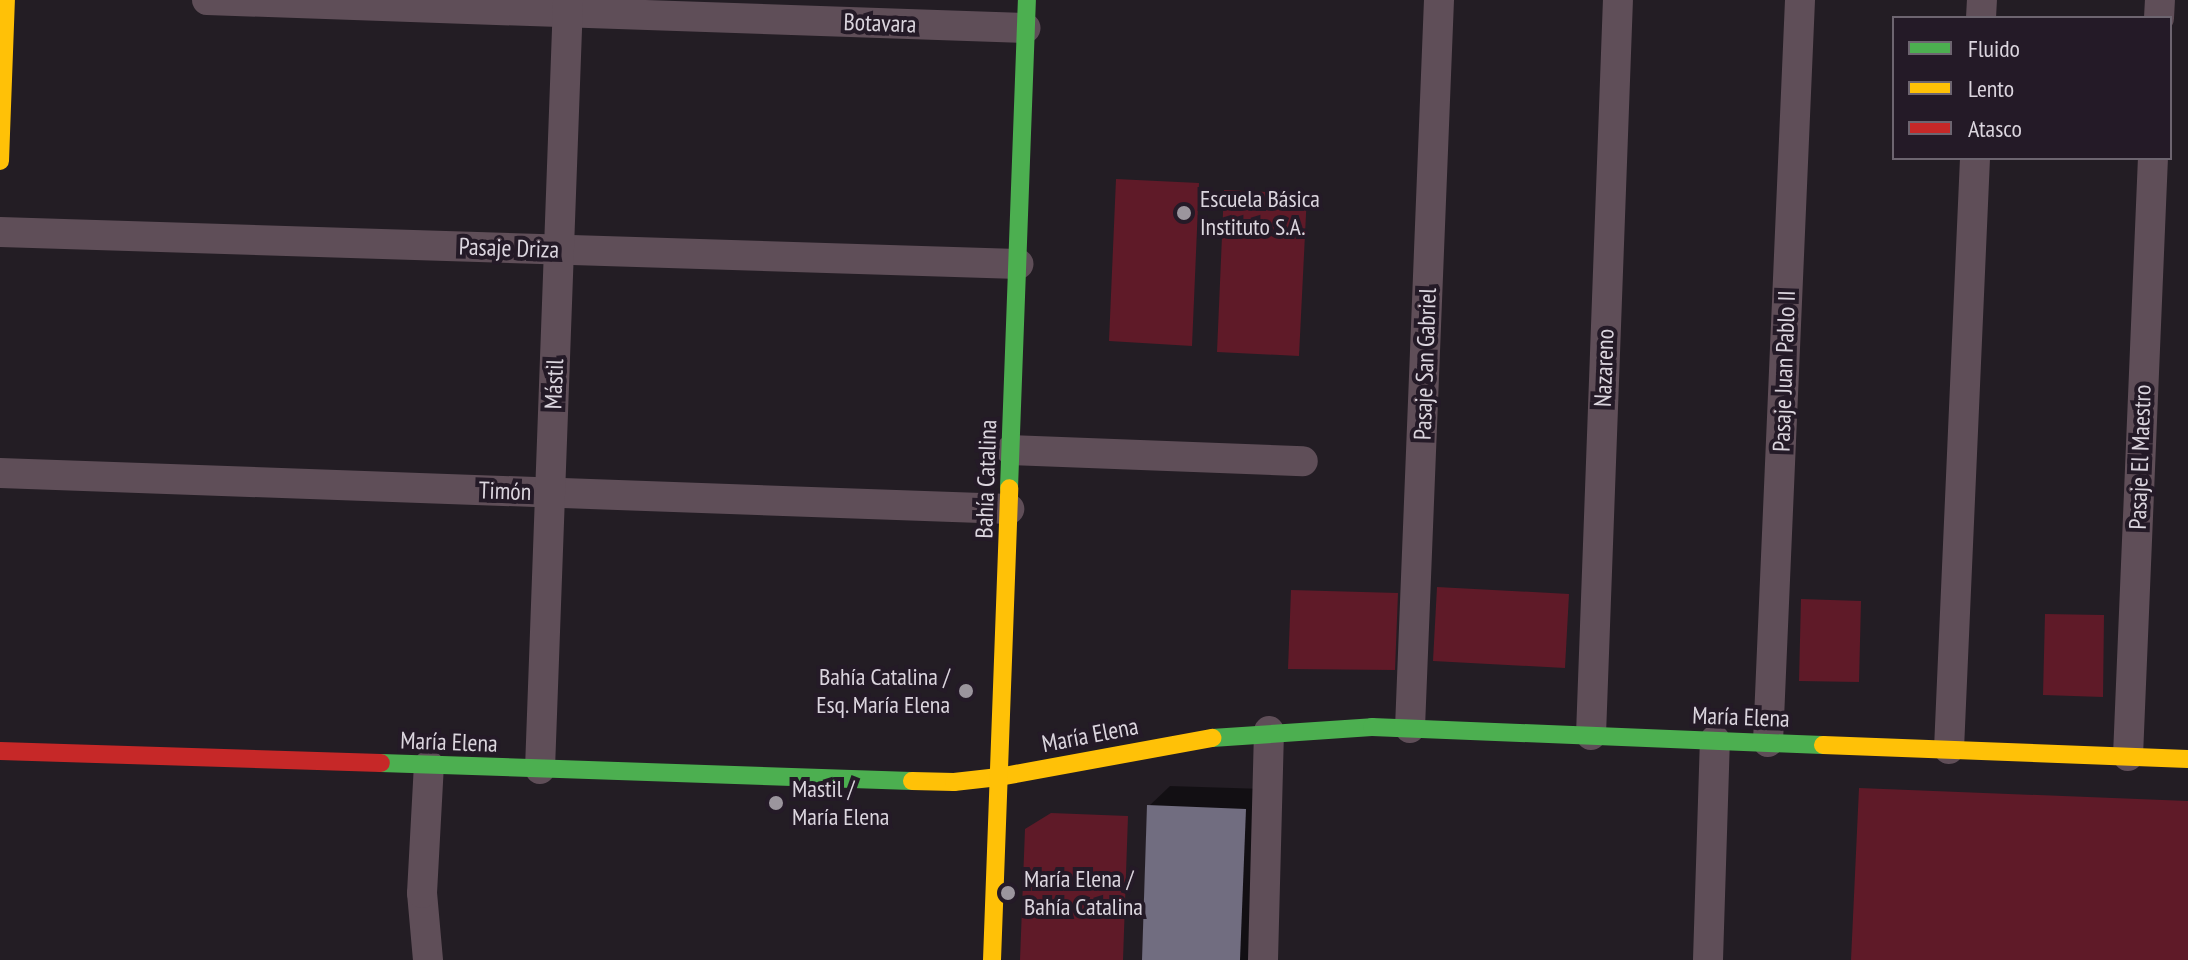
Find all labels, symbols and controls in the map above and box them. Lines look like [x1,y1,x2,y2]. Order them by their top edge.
street label: Botavara [843,7,917,39]
legend [1892,16,2172,160]
text: Fluido [1968,33,2020,64]
text: Lento [1968,73,2014,104]
text: Atasco [1968,113,2022,144]
place label: Escuela Básica Instituto S.A. [1200,185,1320,241]
marker: Escuela Básica Instituto S.A. [1175,204,1193,222]
street label: Pasaje Driza [458,232,560,264]
street label: Pasaje San Gabriel [1408,287,1442,441]
street label: Pasaje Juan Pablo II [1767,290,1801,452]
street label: Nazareno [1588,328,1620,408]
street label: Mástil [539,358,569,410]
street label: Pasaje El Maestro [2123,384,2157,530]
street label: Bahía Catalina [970,419,1002,539]
street label: Timón [478,476,532,506]
place label: Bahía Catalina / Esq. María Elena [815,663,950,719]
marker: Bahía Catalina / Esq. María Elena [957,682,975,700]
street label: María Elena [1692,701,1790,733]
street label: María Elena [1039,712,1141,758]
street label: María Elena [400,726,498,758]
place label: Mastil / María Elena [792,775,889,831]
marker: Mastil / María Elena [767,794,785,812]
place label: María Elena / Bahía Catalina [1024,865,1143,921]
marker: María Elena / Bahía Catalina [999,884,1017,902]

